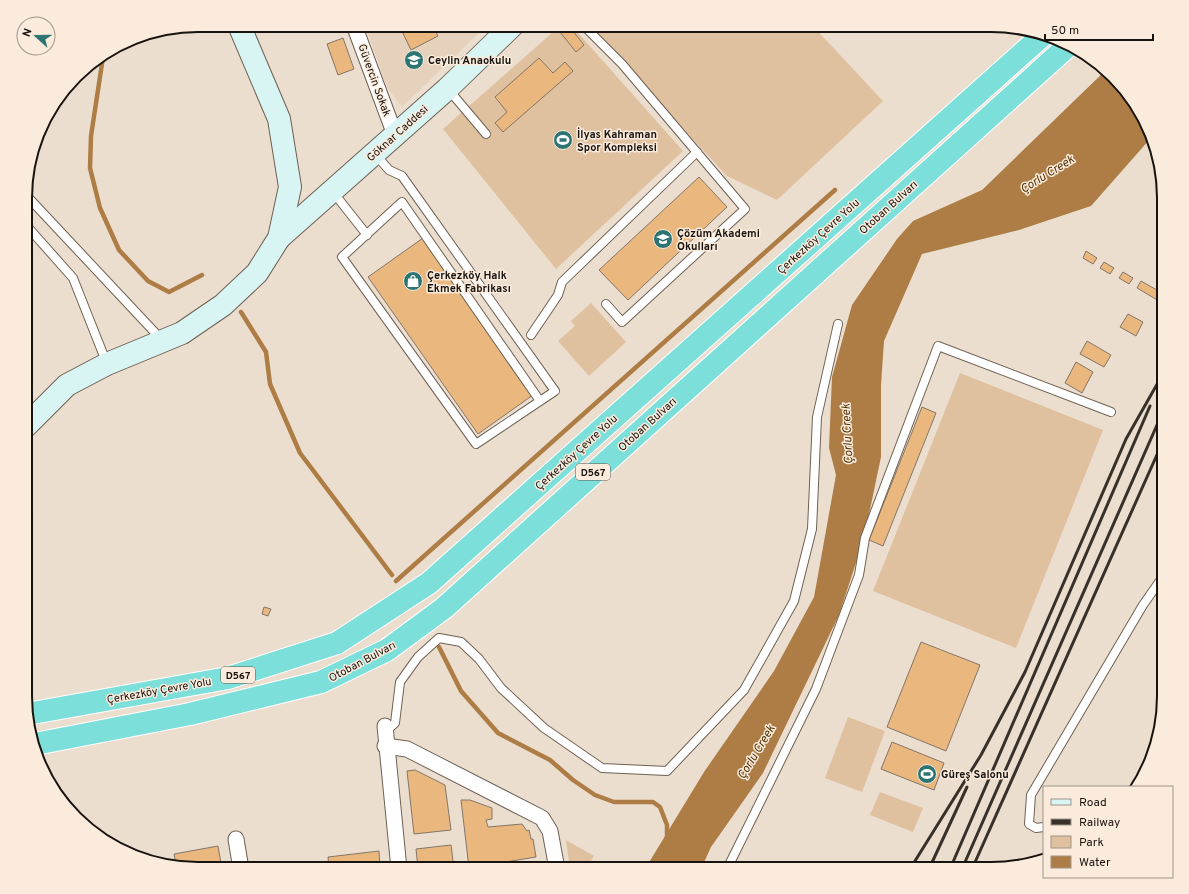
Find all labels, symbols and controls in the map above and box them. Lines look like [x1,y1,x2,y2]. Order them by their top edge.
north arrow [16,16,56,56]
scale bar [1045,16,1153,42]
text: 50 m [1051,23,1079,39]
text: N [20,27,36,39]
street label: Güvercin Sokak [354,42,394,119]
school or university icon: Ceylin Anaokulu [403,49,425,71]
place label: Ceylin Anaokulu [428,54,511,68]
street label: Göknar Caddesi [364,102,431,165]
place label: İlyas Kahraman Spor Kompleksi [577,127,657,155]
sports icon: İlyas Kahraman Spor Kompleksi [552,129,574,151]
water label: Çorlu Creek [1018,152,1078,198]
street label: Otoban Bulvarı [857,178,921,238]
street label: Çerkezköy Çevre Yolu [775,196,863,277]
place label: Çözüm Akademi Okulları [677,227,760,254]
school or university icon: Çözüm Akademi Okulları [652,228,674,250]
place label: Çerkezköy Halk Ekmek Fabrikası [427,269,511,296]
shop icon: Çerkezköy Halk Ekmek Fabrikası [402,270,424,292]
street label: Otoban Bulvarı [616,395,680,455]
water label: Çorlu Creek [838,402,858,465]
street label: Çerkezköy Çevre Yolu [533,412,621,493]
road number: D567 [576,464,610,480]
street label: Otoban Bulvarı [327,638,398,685]
road number: D567 [221,667,255,683]
street label: Çerkezköy Çevre Yolu [106,675,213,707]
water label: Çorlu Creek [734,722,780,783]
sports icon: Güreş Salonu [916,763,938,785]
place label: Güreş Salonu [941,768,1009,782]
legend [1043,786,1173,878]
text: Road [1079,795,1107,811]
text: Railway [1079,815,1120,831]
text: Park [1079,835,1104,851]
text: Water [1079,855,1111,871]

